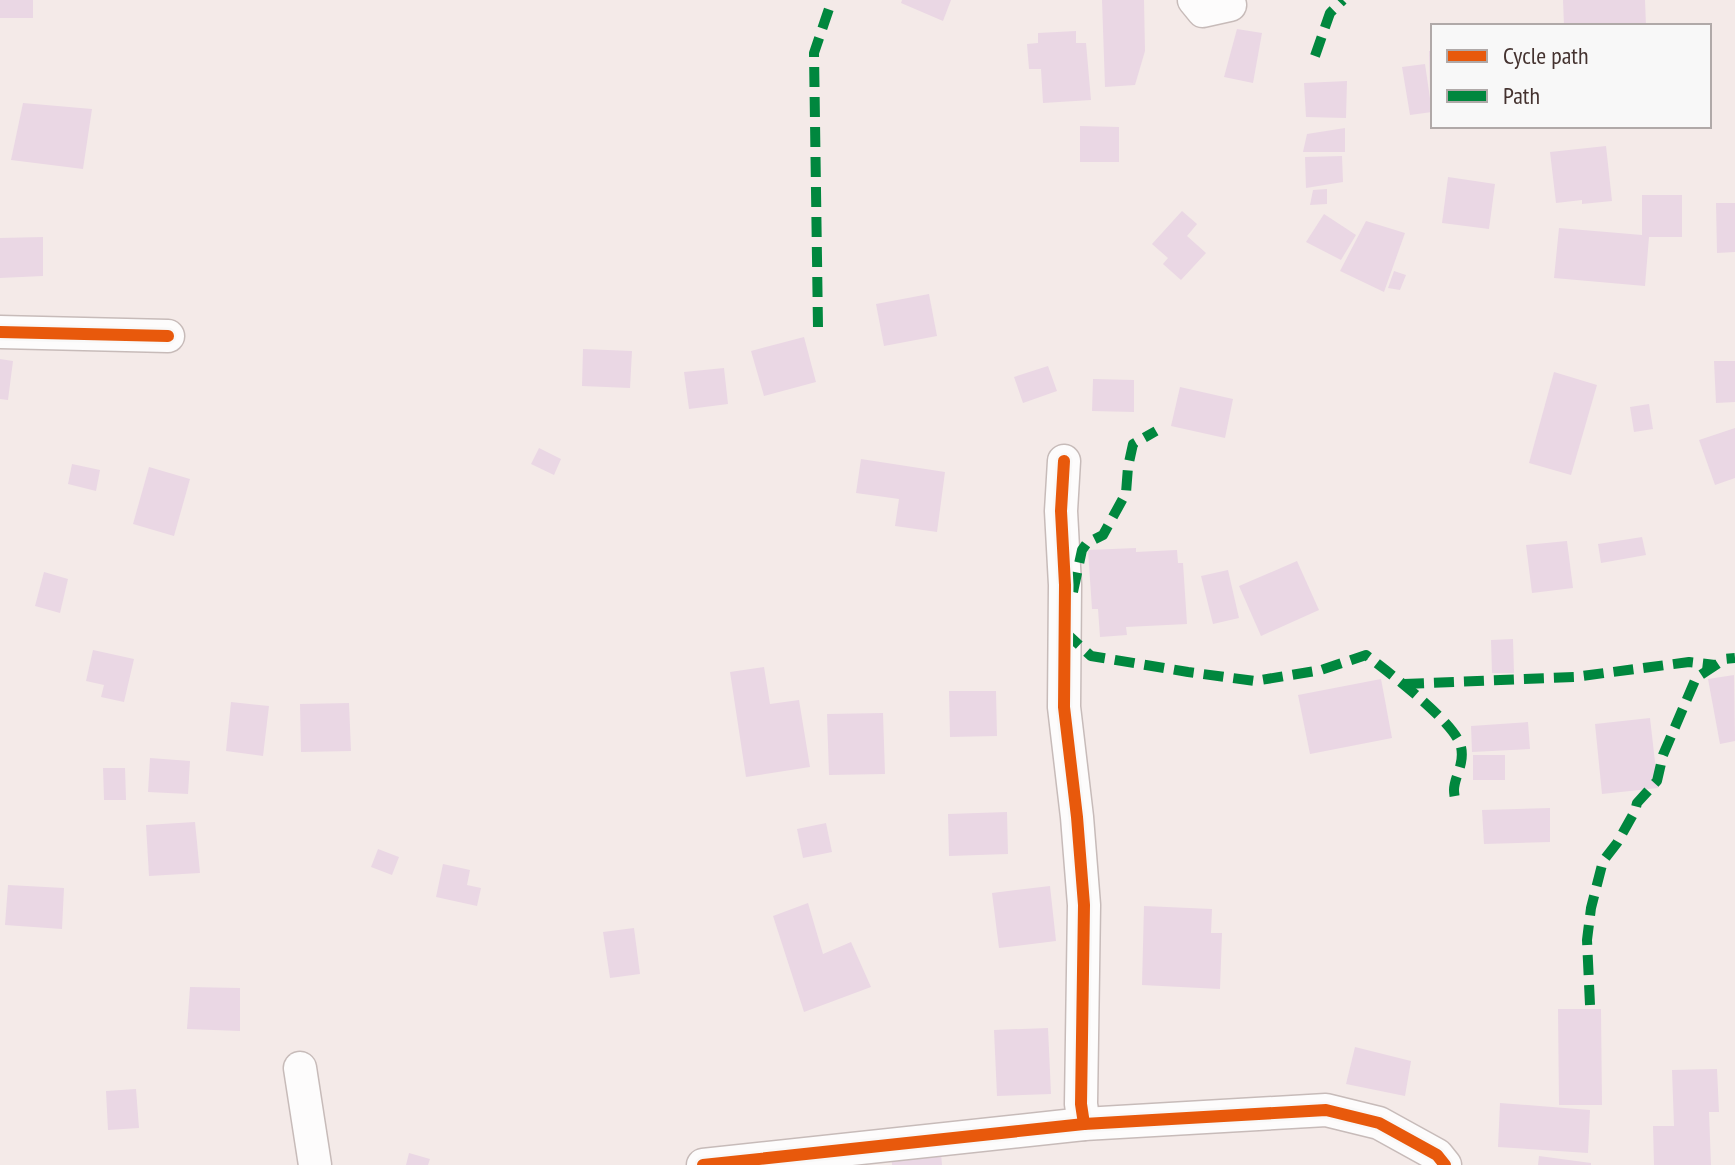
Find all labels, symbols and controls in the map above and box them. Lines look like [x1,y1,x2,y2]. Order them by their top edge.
legend [1431,24,1711,128]
text: Cycle path [1503,40,1589,71]
text: Path [1503,80,1540,111]

